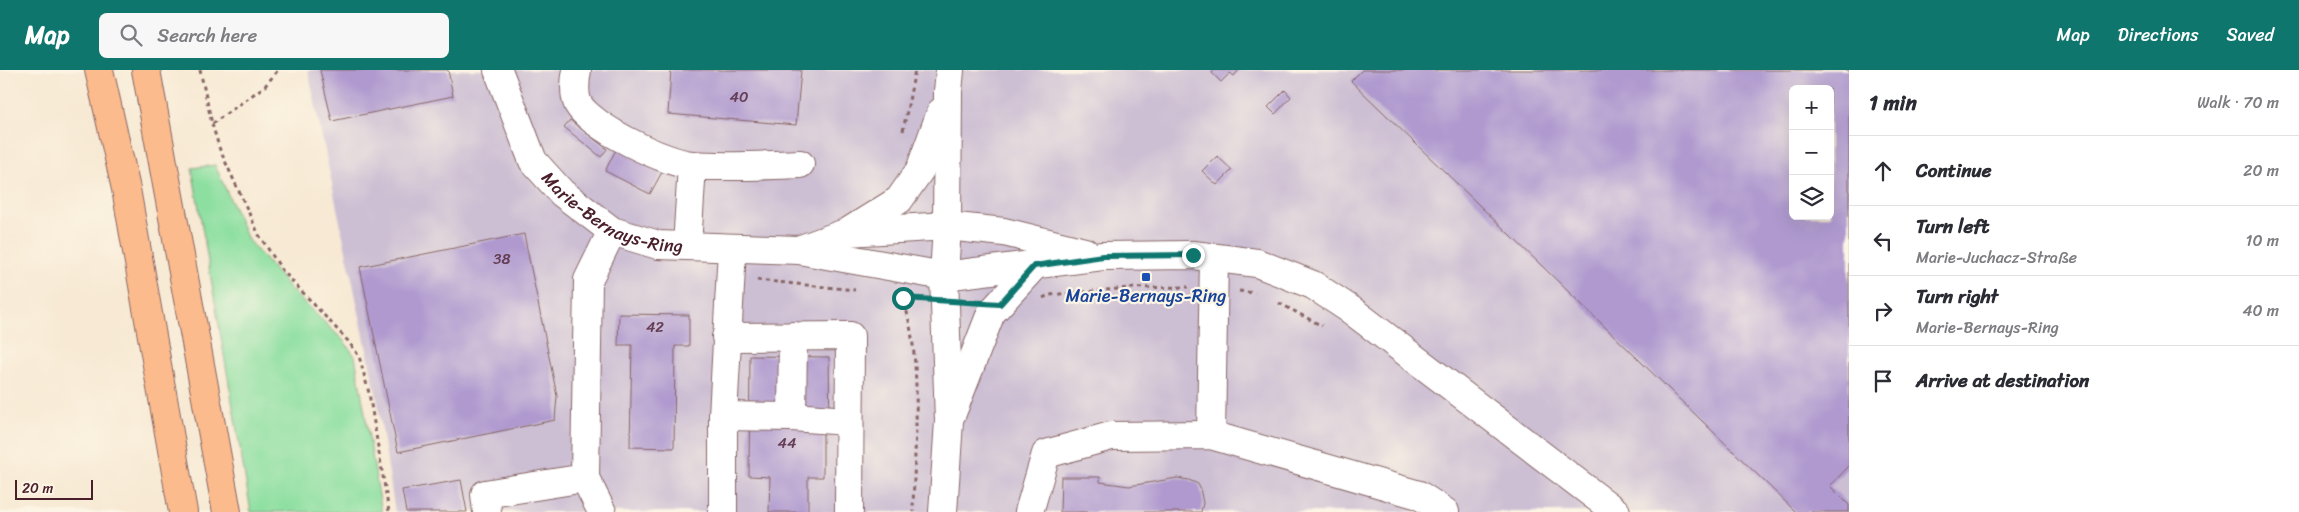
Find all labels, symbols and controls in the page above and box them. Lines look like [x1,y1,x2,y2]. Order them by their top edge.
search box [99,13,449,58]
text: Map [25,14,69,56]
text: Search here [157,19,257,52]
text: Map [2057,19,2090,51]
text: Directions [2118,19,2199,51]
text: Saved [2227,19,2274,51]
icon: search [117,21,145,49]
house number: 40 [730,84,748,110]
text: 1 min [1869,84,1917,122]
map controls [1789,85,1834,220]
button: + [1789,85,1834,130]
text: Walk · 70 m [2197,88,2279,117]
button: − [1789,130,1834,175]
text: Continue [1916,154,1992,187]
text: 20 m [2243,156,2279,185]
icon: ahead [1869,157,1897,185]
street label: Marie-Bernays-Ring [533,164,683,262]
button: layers [1789,175,1834,220]
text: Turn left [1916,210,1989,243]
text: 10 m [2246,226,2279,255]
icon: left [1869,227,1897,255]
text: Marie-Juchacz-Straße [1916,243,2077,272]
route end [1182,244,1205,267]
house number: 38 [493,246,511,272]
marker: Marie-Bernays-Ring [1140,271,1152,283]
place label: Marie-Bernays-Ring [1066,280,1226,312]
text: Turn right [1916,280,1998,313]
route start [892,287,915,310]
text: 40 m [2242,296,2279,325]
icon: right [1869,297,1897,325]
text: Marie-Bernays-Ring [1916,313,2059,342]
house number: 42 [646,314,664,340]
text: Arrive at destination [1916,364,2089,397]
icon: arrive [1869,367,1897,395]
house number: 44 [778,430,796,456]
text: 20 m [22,476,53,501]
scale bar [15,477,92,500]

